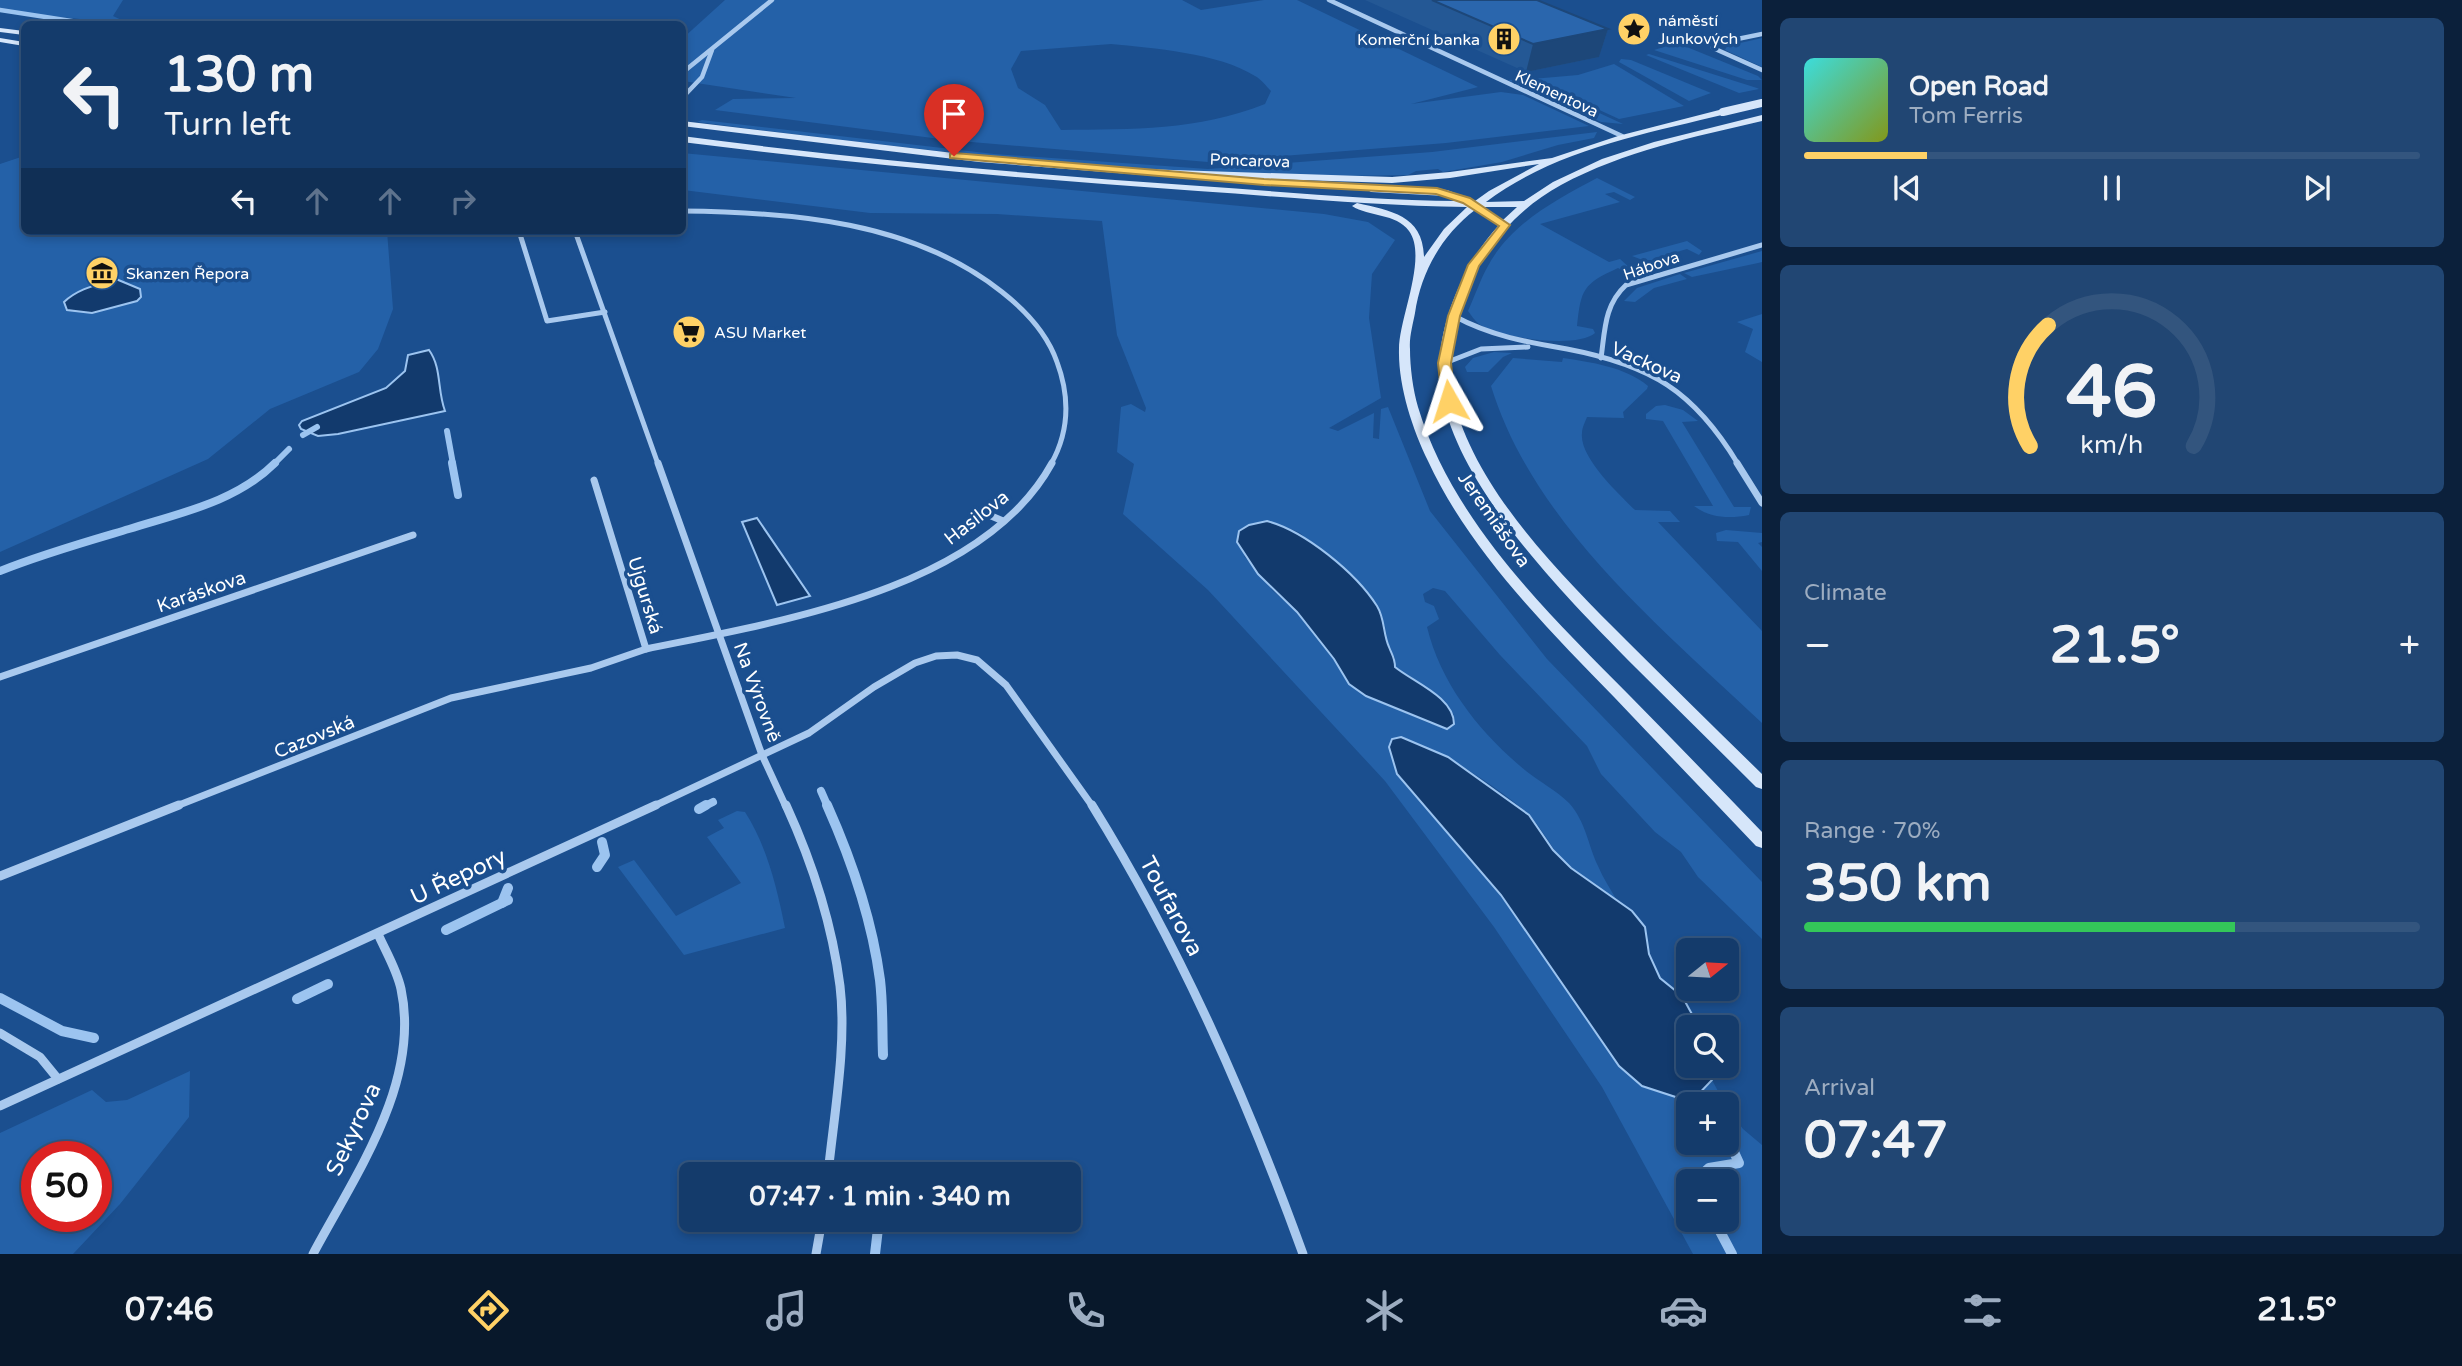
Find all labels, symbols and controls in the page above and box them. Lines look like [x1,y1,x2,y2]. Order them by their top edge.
place icon: náměstí Junkových [1615,10,1653,48]
place label: náměstí Junkových [1658,11,1738,49]
building icon: Komerční banka [1485,20,1523,58]
place label: Komerční banka [1357,30,1480,50]
text: 130 m [164,46,314,105]
icon: left [49,49,140,140]
street label: Klementova [1512,66,1602,122]
text: Open Road [1909,71,2049,102]
pin [924,84,984,156]
icon: arrive [935,95,973,133]
text: Tom Ferris [1909,102,2023,130]
text: Turn left [164,106,291,144]
street label: Poncarova [1209,150,1290,172]
icon: previous [1888,169,1926,207]
icon: pause [2093,169,2131,207]
icon: next [2298,169,2336,207]
icon: left [225,182,263,220]
icon: ahead [298,182,336,220]
icon: ahead [371,182,409,220]
icon: right [444,182,482,220]
street label: Hábova [1621,247,1682,285]
museum icon: Skanzen Řepora [83,254,121,292]
place label: Skanzen Řepora [126,264,249,284]
supermarket icon: ASU Market [670,313,708,351]
place label: ASU Market [714,323,806,343]
street label: Vackova [1608,338,1685,388]
text: 46 [2066,349,2158,437]
position arrow [1412,364,1486,438]
text: km/h [2081,430,2143,460]
street label: Jeremiášova [1453,468,1535,572]
street label: Hasilova [940,486,1013,550]
street label: Ujgurská [623,554,667,637]
street label: Karáskova [154,566,249,617]
text: Climate [1804,579,1887,607]
text: 21.5° [2050,614,2180,677]
text: − [1804,623,1831,669]
text: + [2399,623,2420,669]
street label: Na Výrovně [729,639,785,745]
street label: Cazovská [271,711,358,763]
text: Range · 70% [1804,817,1940,845]
street label: U Řepory [406,843,511,911]
street label: Toufarova [1133,852,1209,961]
text: 350 km [1804,852,1992,915]
north arrow [1676,938,1740,1001]
map controls [1676,938,1739,1232]
button: search [1676,1015,1739,1078]
text: Arrival [1804,1074,1875,1102]
street label: Sekyrova [320,1078,388,1180]
button: + [1676,1092,1739,1155]
text: 07:47 [1804,1109,1948,1172]
speed limit sign: 50 [21,1141,112,1232]
button: − [1676,1169,1739,1232]
text: 07:47 · 1 min · 340 m [749,1181,1011,1212]
icon: directions [464,1286,513,1335]
icon: music [762,1286,811,1335]
icon: phone [1061,1286,1110,1335]
icon: climate [1360,1286,1409,1335]
icon: car [1659,1286,1708,1335]
icon: filters [1958,1286,2007,1335]
text: 07:46 [125,1291,214,1329]
text: 21.5° [2257,1291,2337,1329]

